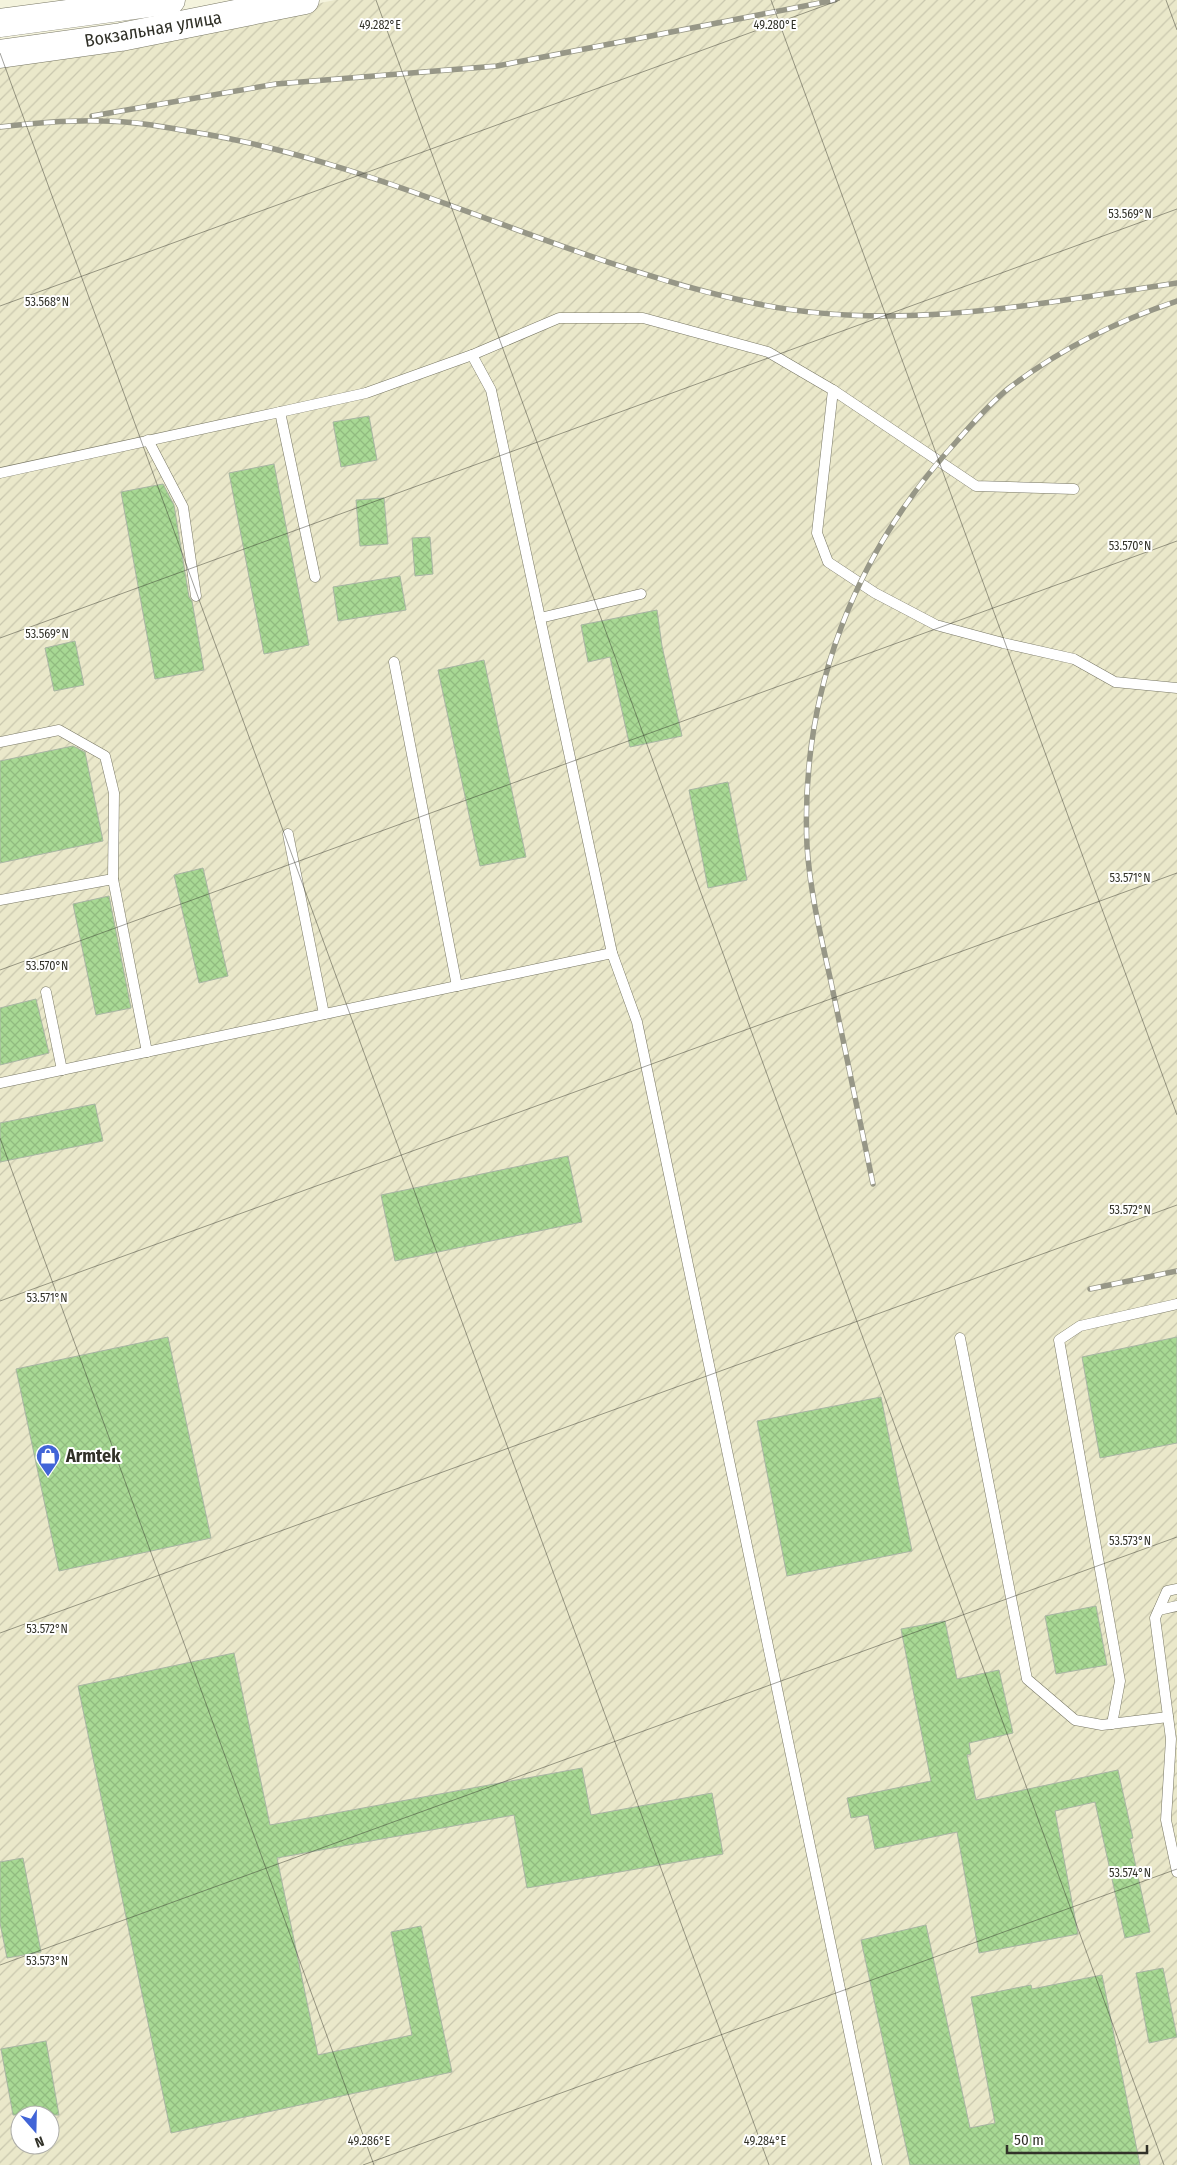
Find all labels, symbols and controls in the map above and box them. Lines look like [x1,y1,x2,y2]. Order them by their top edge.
street label: Вокзальная улица [83,6,223,52]
text: 49.282°E [359,18,401,32]
text: 49.280°E [754,18,797,32]
text: 53.569°N [1108,207,1152,221]
text: 53.568°N [25,295,69,309]
text: 53.570°N [1109,539,1151,553]
text: 53.569°N [25,627,69,641]
text: 53.571°N [1109,871,1151,885]
text: 53.570°N [26,959,68,973]
text: 53.572°N [1109,1203,1151,1217]
text: 53.571°N [26,1291,68,1305]
shop icon: Armtek [35,1443,61,1477]
place label: Armtek [65,1445,121,1467]
text: 53.573°N [1109,1534,1151,1548]
text: 53.572°N [26,1622,68,1636]
text: 53.574°N [1109,1866,1151,1880]
text: 53.573°N [26,1954,68,1968]
north arrow [10,2105,60,2155]
scale bar [1007,2122,1147,2154]
text: 50 m [1014,2131,1044,2149]
text: N [32,2132,46,2151]
text: 49.286°E [348,2134,391,2148]
text: 49.284°E [744,2134,787,2148]

